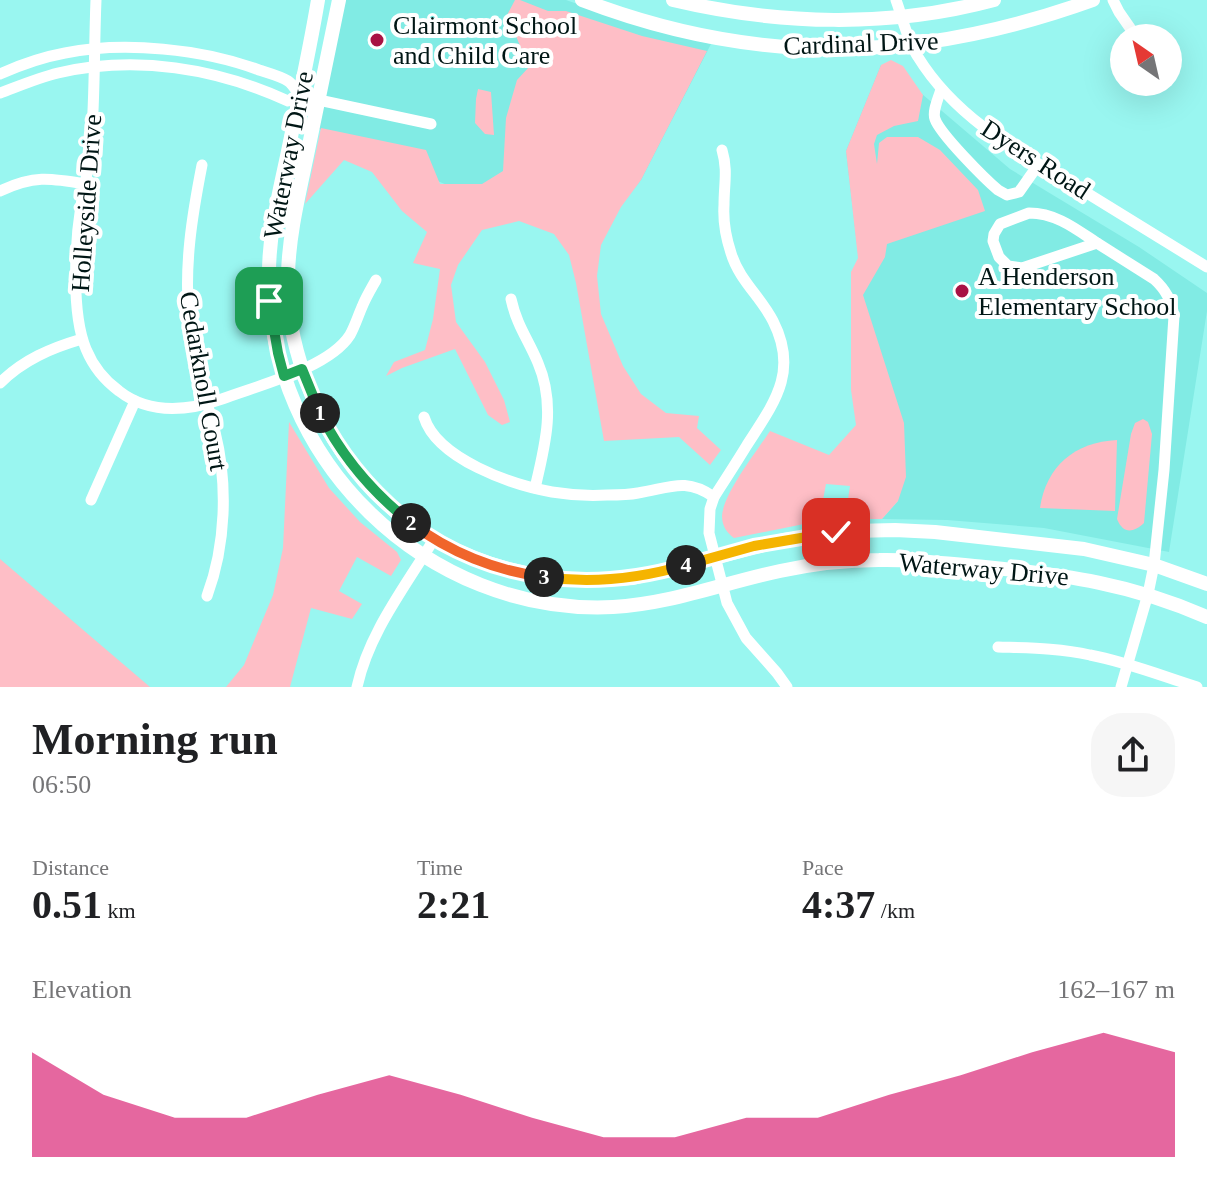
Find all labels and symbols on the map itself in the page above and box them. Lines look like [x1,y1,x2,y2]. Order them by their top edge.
place label: Clairmont School and Child Care [393,11,577,70]
north arrow [1110,24,1182,96]
street label: Cardinal Drive [783,26,939,61]
marker: Clairmont School and Child Care [368,31,386,49]
street label: Waterway Drive [258,69,319,242]
street label: Holleyside Drive [66,113,107,293]
street label: Dyers Road [976,114,1095,205]
place label: A Henderson Elementary School [978,262,1177,321]
pin [235,267,303,335]
marker: A Henderson Elementary School [953,282,971,300]
street label: Cedarknoll Court [173,289,234,474]
pin: 1 [300,393,340,433]
pin [802,498,870,566]
pin: 2 [391,503,431,543]
pin: 4 [666,545,706,585]
street label: Waterway Drive [898,548,1070,591]
pin: 3 [524,557,564,597]

